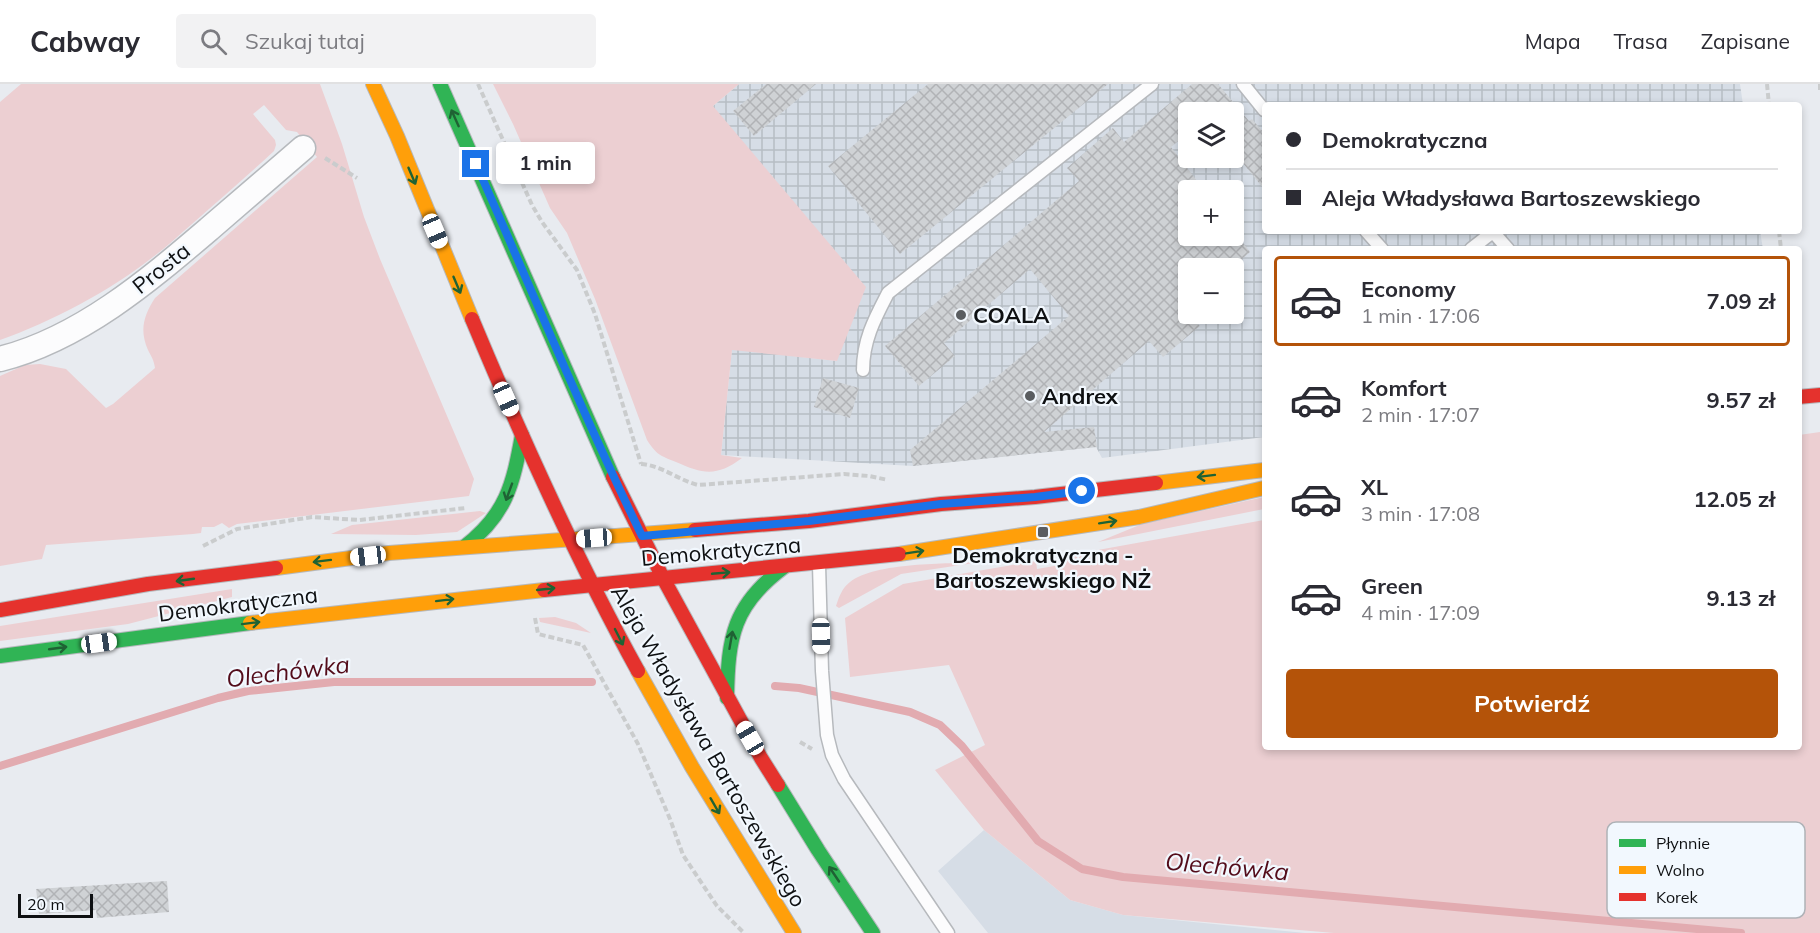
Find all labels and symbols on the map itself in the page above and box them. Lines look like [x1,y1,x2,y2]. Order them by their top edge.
one-way arrow [449,109,461,127]
callout: 1 min [497,143,596,185]
route end [462,150,489,177]
one-way arrow [407,167,419,185]
car [420,211,450,251]
street label: Prosta [126,236,196,300]
one-way arrow [452,275,463,293]
place label: COALA [973,301,1050,329]
marker: COALA [954,308,968,322]
car [490,379,522,419]
place label: Andrex [1042,382,1119,410]
marker: Andrex [1023,389,1037,403]
one-way arrow [1197,471,1217,482]
route start [1068,477,1095,504]
one-way arrow [503,482,514,500]
one-way arrow [1097,516,1117,527]
marker: Demokratyczna - Bartoszewskiego NŻ [1036,525,1050,539]
car [575,528,613,548]
street label: Demokratyczna [640,530,802,572]
place label: Demokratyczna - Bartoszewskiego NŻ [935,541,1151,594]
car [349,545,387,567]
one-way arrow [904,546,924,557]
one-way arrow [313,556,333,567]
one-way arrow [711,567,731,578]
one-way arrow [175,574,195,585]
street label: Demokratyczna [157,580,319,628]
street label: Aleja Władysława Bartoszewskiego [605,580,813,912]
one-way arrow [536,583,556,594]
one-way arrow [435,595,455,606]
one-way arrow [241,617,261,628]
car [812,618,830,654]
one-way arrow [614,627,625,645]
one-way arrow [726,630,737,650]
car [80,632,118,654]
one-way arrow [48,642,67,653]
water label: Olechówka [224,649,351,693]
car [733,718,767,758]
one-way arrow [710,797,722,814]
legend [1607,822,1805,918]
text: Płynnie [1656,833,1710,853]
water label: Olechówka [1164,846,1290,886]
text: Wolno [1656,860,1704,880]
one-way arrow [828,866,840,883]
text: Korek [1656,887,1699,907]
scale bar [18,891,93,918]

